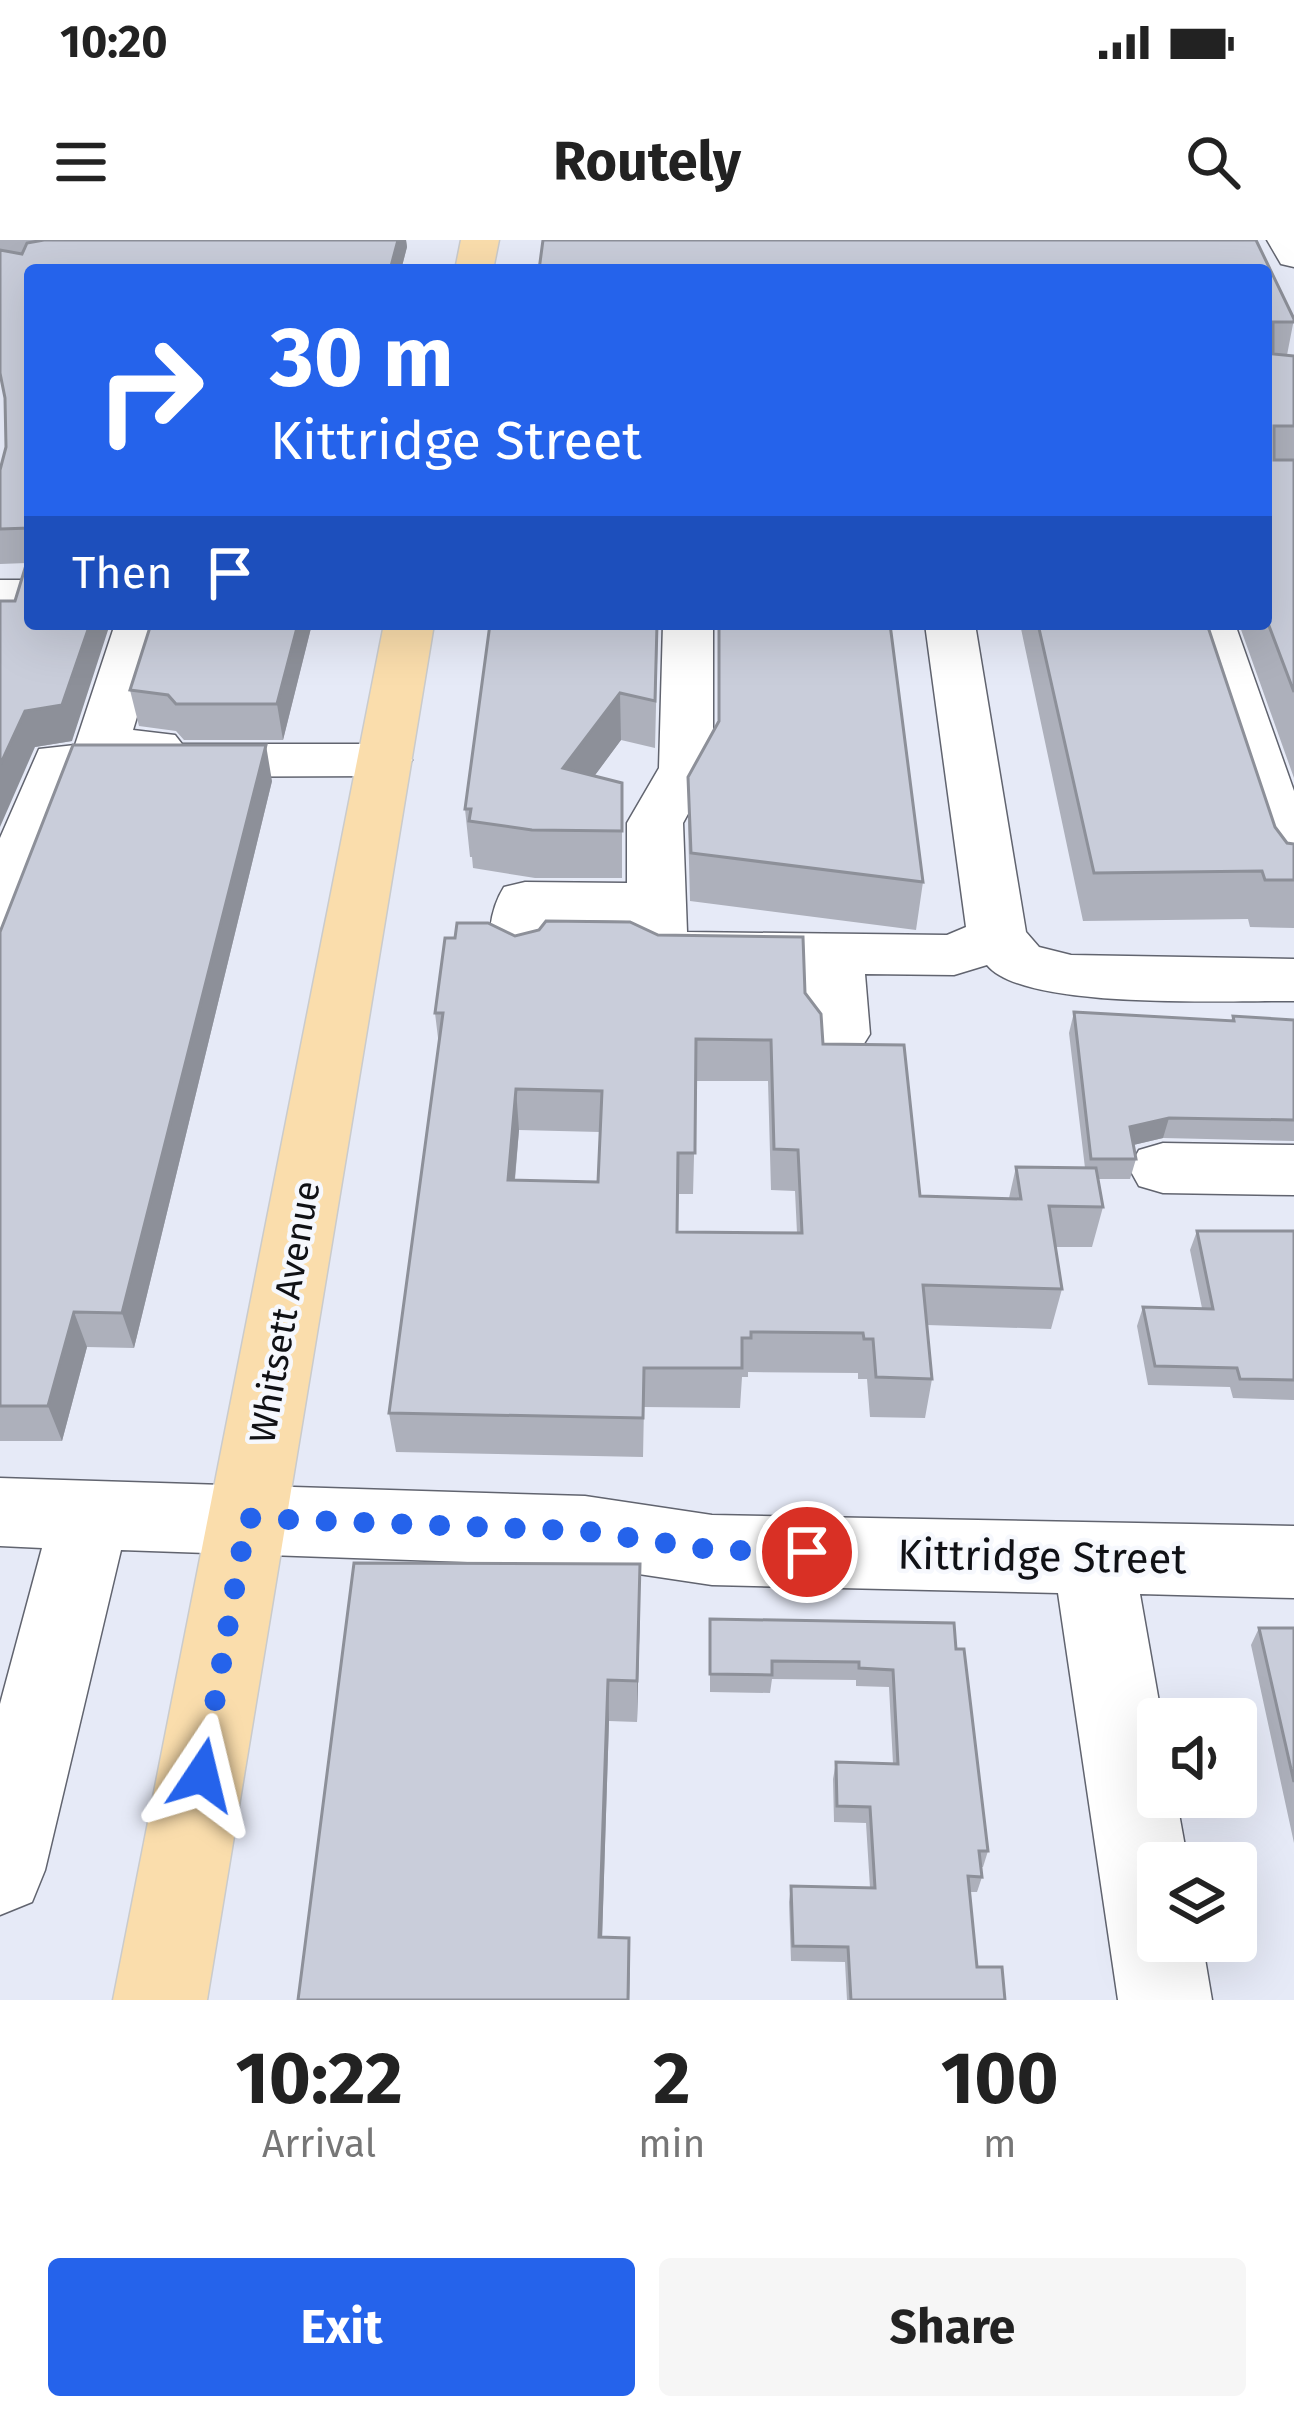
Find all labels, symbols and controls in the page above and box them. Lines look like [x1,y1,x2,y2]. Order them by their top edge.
text: 10:20 [60,15,168,69]
icon: menu [48,129,114,195]
icon: search [1180,129,1246,195]
text: Routely [553,130,741,194]
text: 30 m [270,307,454,408]
icon: right [72,312,228,468]
text: Kittridge Street [270,409,642,473]
icon: arrive [197,540,263,606]
text: Then [72,546,173,600]
street label: Whitsett Avenue [240,1177,330,1447]
pin [756,1501,858,1603]
icon: arrive [774,1519,840,1585]
street label: Kittridge Street [897,1529,1188,1585]
map controls [1137,1698,1257,1962]
button: sound [1137,1698,1257,1818]
position arrow [139,1712,265,1838]
button: layers [1137,1842,1257,1962]
text: 10:22 [235,2036,403,2122]
text: 2 [653,2036,690,2122]
text: 100 [941,2036,1059,2122]
text: Arrival [262,2121,376,2167]
text: min [638,2121,705,2167]
text: m [983,2121,1016,2167]
button: Exit [48,2258,635,2396]
button: Share [659,2258,1246,2396]

